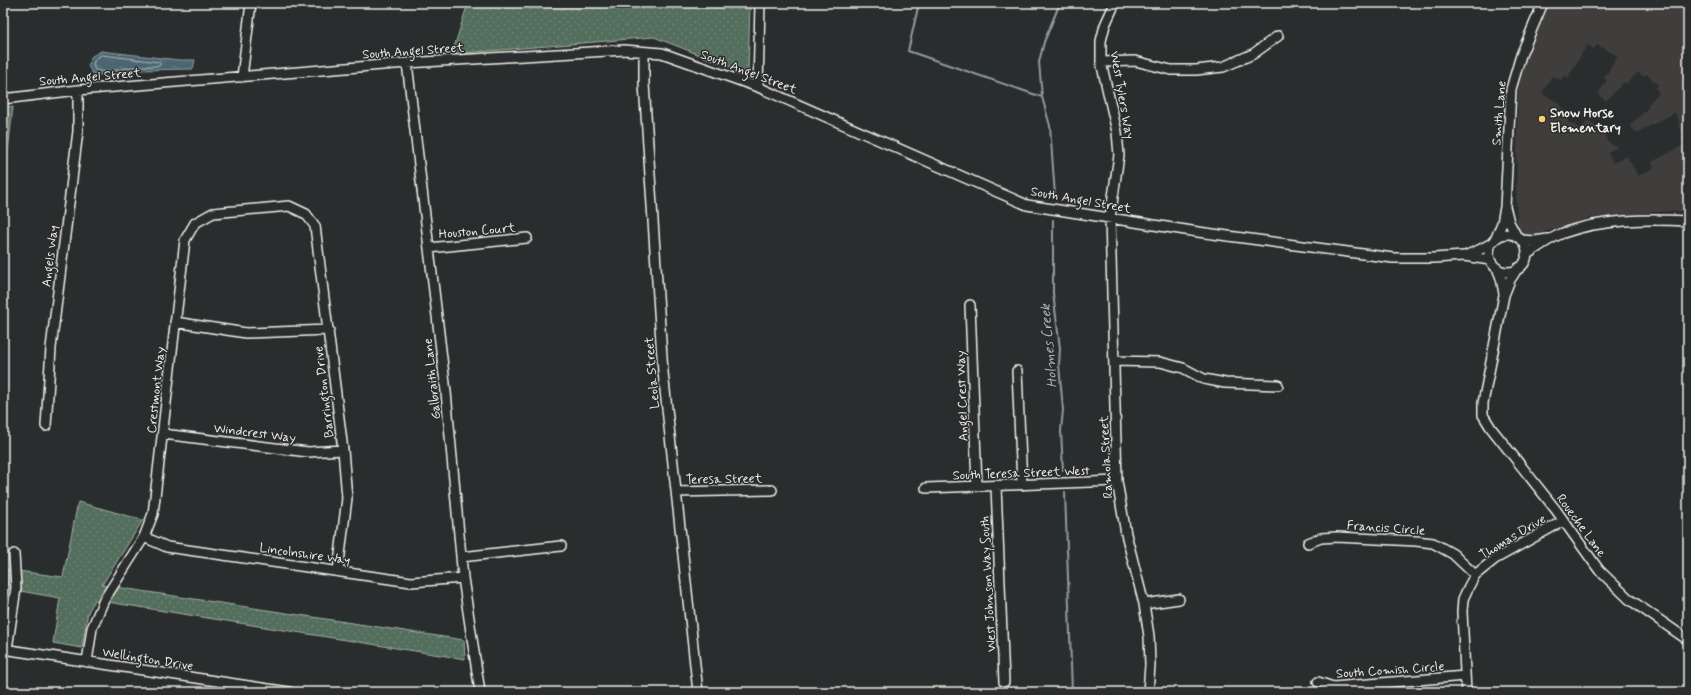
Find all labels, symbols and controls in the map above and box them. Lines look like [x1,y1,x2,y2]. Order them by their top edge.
street label: South Angel Street [362,39,465,66]
street label: South Angel Street [697,46,799,101]
street label: West Tylers Way [1105,50,1138,140]
street label: South Angel Street [39,65,142,92]
street label: Smith Lane [1488,80,1511,146]
place label: Snow Horse Elementary [1550,105,1621,137]
marker: Snow Horse Elementary [1537,114,1547,124]
street label: South Angel Street [1029,183,1133,220]
street label: Houston Court [438,220,517,243]
street label: Angels Way [38,224,65,288]
water label: Holmes Creek [1036,302,1062,389]
street label: Leola Street [641,336,664,410]
street label: Galbraith Lane [420,337,445,420]
street label: Barrington Drive [310,345,341,439]
street label: Crestmont Way [143,346,170,434]
street label: Angel Crest Way [952,350,975,442]
street label: Ramola Street [1096,415,1117,499]
street label: Windcrest Way [213,420,297,447]
street label: South Teresa Street West [952,463,1090,484]
street label: Teresa Street [686,470,763,489]
street label: Roueche Lane [1552,491,1609,561]
street label: Thomas Drive [1476,511,1549,564]
street label: West Johnson Way South [976,515,1001,652]
street label: Francis Circle [1346,517,1426,540]
street label: Lincolnshire Way [258,540,351,569]
street label: Wellington Drive [101,644,195,677]
street label: South Comish Circle [1335,658,1445,683]

